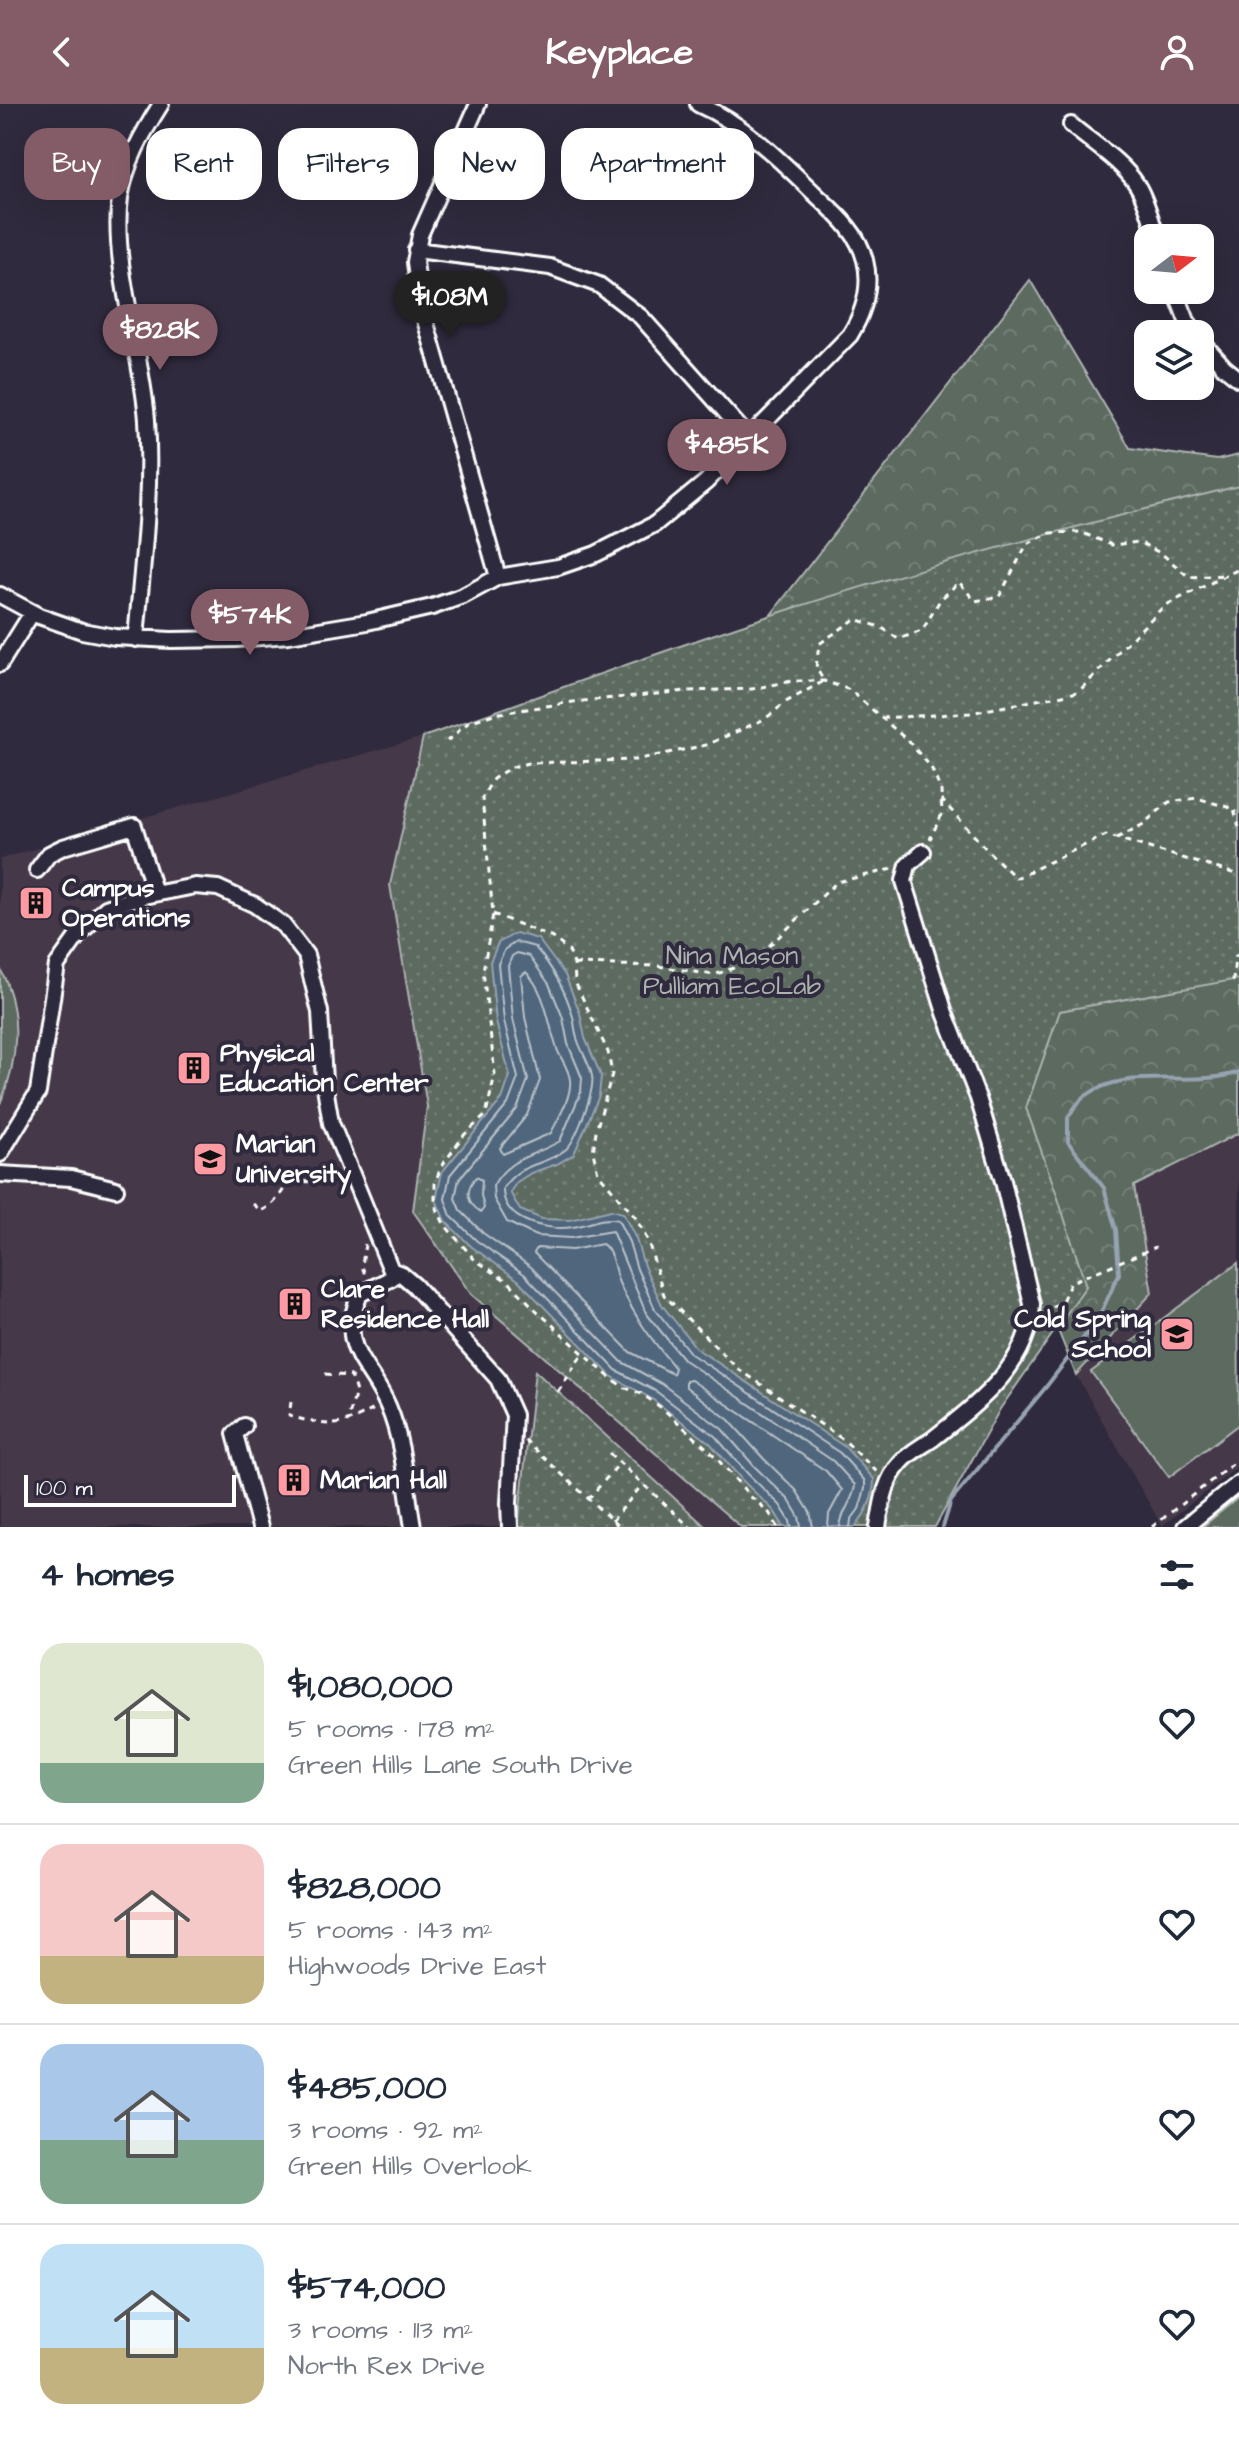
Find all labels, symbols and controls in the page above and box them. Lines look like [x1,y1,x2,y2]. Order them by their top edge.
text: Keyplace [546,27,693,78]
icon: back [40,30,84,74]
icon: person [1155,30,1199,74]
chip: Buy [24,128,130,200]
chip: Rent [146,128,262,200]
chip: Filters [278,128,418,200]
chip: New [434,128,545,200]
chip: Apartment [561,128,754,200]
north arrow [1134,224,1214,304]
map controls [1134,224,1214,400]
pin: $1.08M [385,271,515,339]
text: $1.08M [412,279,488,315]
pin: $828K [104,304,216,372]
text: $828K [121,312,199,348]
button: layers [1134,320,1214,400]
pin: $485K [671,419,783,487]
text: $485K [685,427,769,463]
pin: $574K [194,589,306,657]
text: $574K [209,597,291,633]
place label: Campus Operations [62,870,191,936]
building icon: Campus Operations [17,884,55,922]
park label: Nina Mason Pulliam EcoLab [643,938,821,1004]
place label: Physical Education Center [220,1035,429,1101]
building icon: Physical Education Center [175,1049,213,1087]
place label: Marian University [236,1126,352,1195]
school or university icon: Marian University [191,1140,229,1178]
place label: Clare Residence Hall [321,1271,489,1337]
building icon: Clare Residence Hall [276,1285,314,1323]
place label: Cold Spring School [1014,1301,1152,1367]
school or university icon: Cold Spring School [1158,1315,1196,1353]
building icon: Marian Hall [275,1461,313,1499]
place label: Marian Hall [320,1462,447,1498]
scale bar [24,1471,236,1507]
text: 100 m [36,1473,93,1504]
text: 4 homes [40,1551,175,1599]
icon: filters [1155,1553,1199,1597]
text: $1,080,000 [288,1663,453,1711]
icon: home [104,1675,200,1771]
icon: heart [1155,1701,1199,1745]
text: 5 rooms · 178 m² [288,1711,495,1747]
text: Green Hills Lane South Drive [288,1747,633,1783]
text: $828,000 [288,1864,441,1912]
icon: home [104,1876,200,1972]
icon: heart [1155,1902,1199,1946]
text: 5 rooms · 143 m² [288,1912,493,1948]
text: Highwoods Drive East [288,1948,546,1984]
text: $485,000 [288,2064,447,2112]
icon: home [104,2076,200,2172]
icon: heart [1155,2102,1199,2146]
text: 3 rooms · 92 m² [288,2112,483,2148]
text: Green Hills Overlook [288,2148,532,2184]
text: $574,000 [288,2264,445,2312]
icon: home [104,2276,200,2372]
icon: heart [1155,2302,1199,2346]
text: 3 rooms · 113 m² [288,2312,473,2348]
text: North Rex Drive [288,2348,485,2384]

